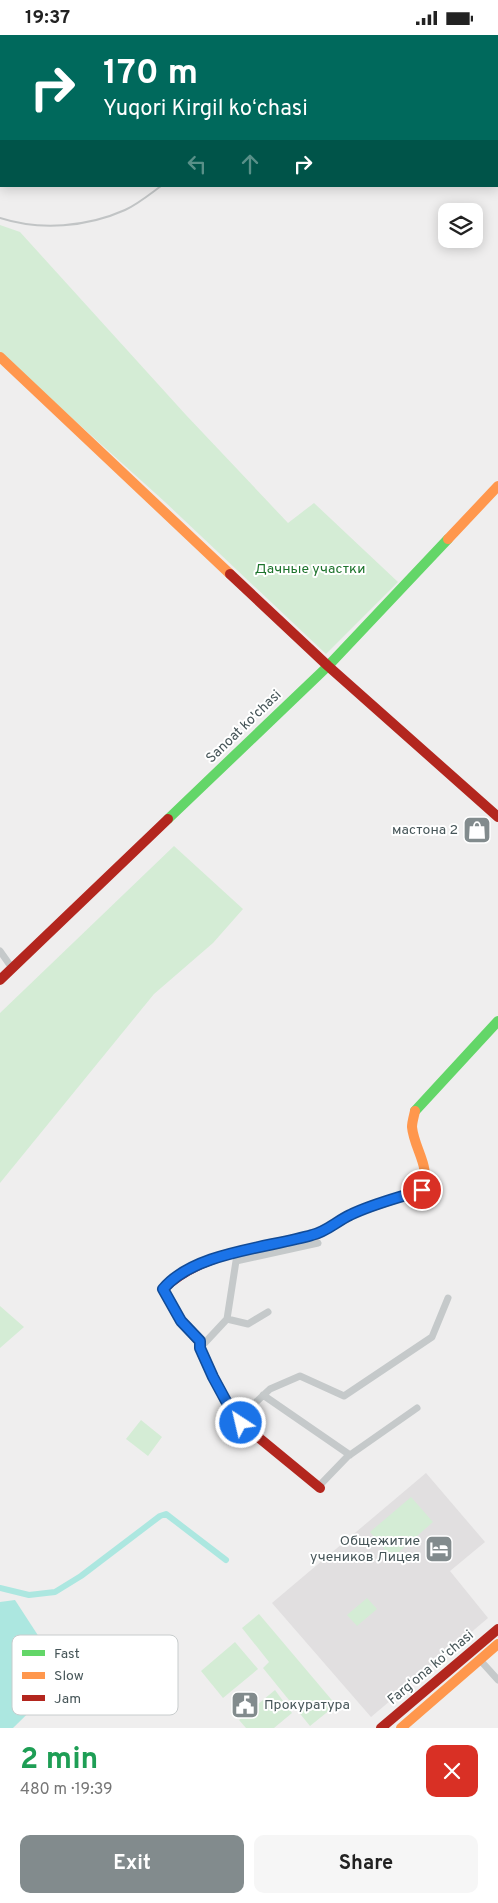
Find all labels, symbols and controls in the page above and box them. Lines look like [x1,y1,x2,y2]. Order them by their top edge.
text: 19:37 [25,6,70,30]
text: 170 m [103,52,198,96]
icon: right [20,55,85,120]
text: Yuqori Kirgil koʻchasi [103,96,308,123]
icon: left [183,150,211,178]
icon: ahead [236,150,264,178]
icon: right [289,150,317,178]
map controls [438,203,483,248]
button: layers [438,203,483,248]
park label: Дачные участки [255,561,365,578]
street label: Sanoat ko'chasi [203,687,285,767]
shop icon: мастона 2 [462,815,492,845]
place label: мастона 2 [392,822,458,839]
pin [401,1169,443,1211]
icon: arrive [408,1176,436,1204]
position arrow [214,1396,266,1448]
place label: Общежитие учеников Лицея [310,1533,420,1566]
hotel icon: Общежитие учеников Лицея [424,1534,454,1564]
street label: Fargʻona koʻchasi [385,1627,477,1709]
legend [12,1635,178,1715]
text: Fast [54,1646,80,1663]
text: Slow [54,1668,84,1685]
public building icon: Прокуратура [230,1690,260,1720]
text: Jam [54,1691,81,1708]
place label: Прокуратура [264,1697,350,1714]
text: 2 min [20,1742,98,1779]
button: close [426,1745,478,1797]
text: 480 m · 19:39 [20,1780,113,1800]
button: Exit [20,1835,244,1893]
button: Share [254,1835,478,1893]

